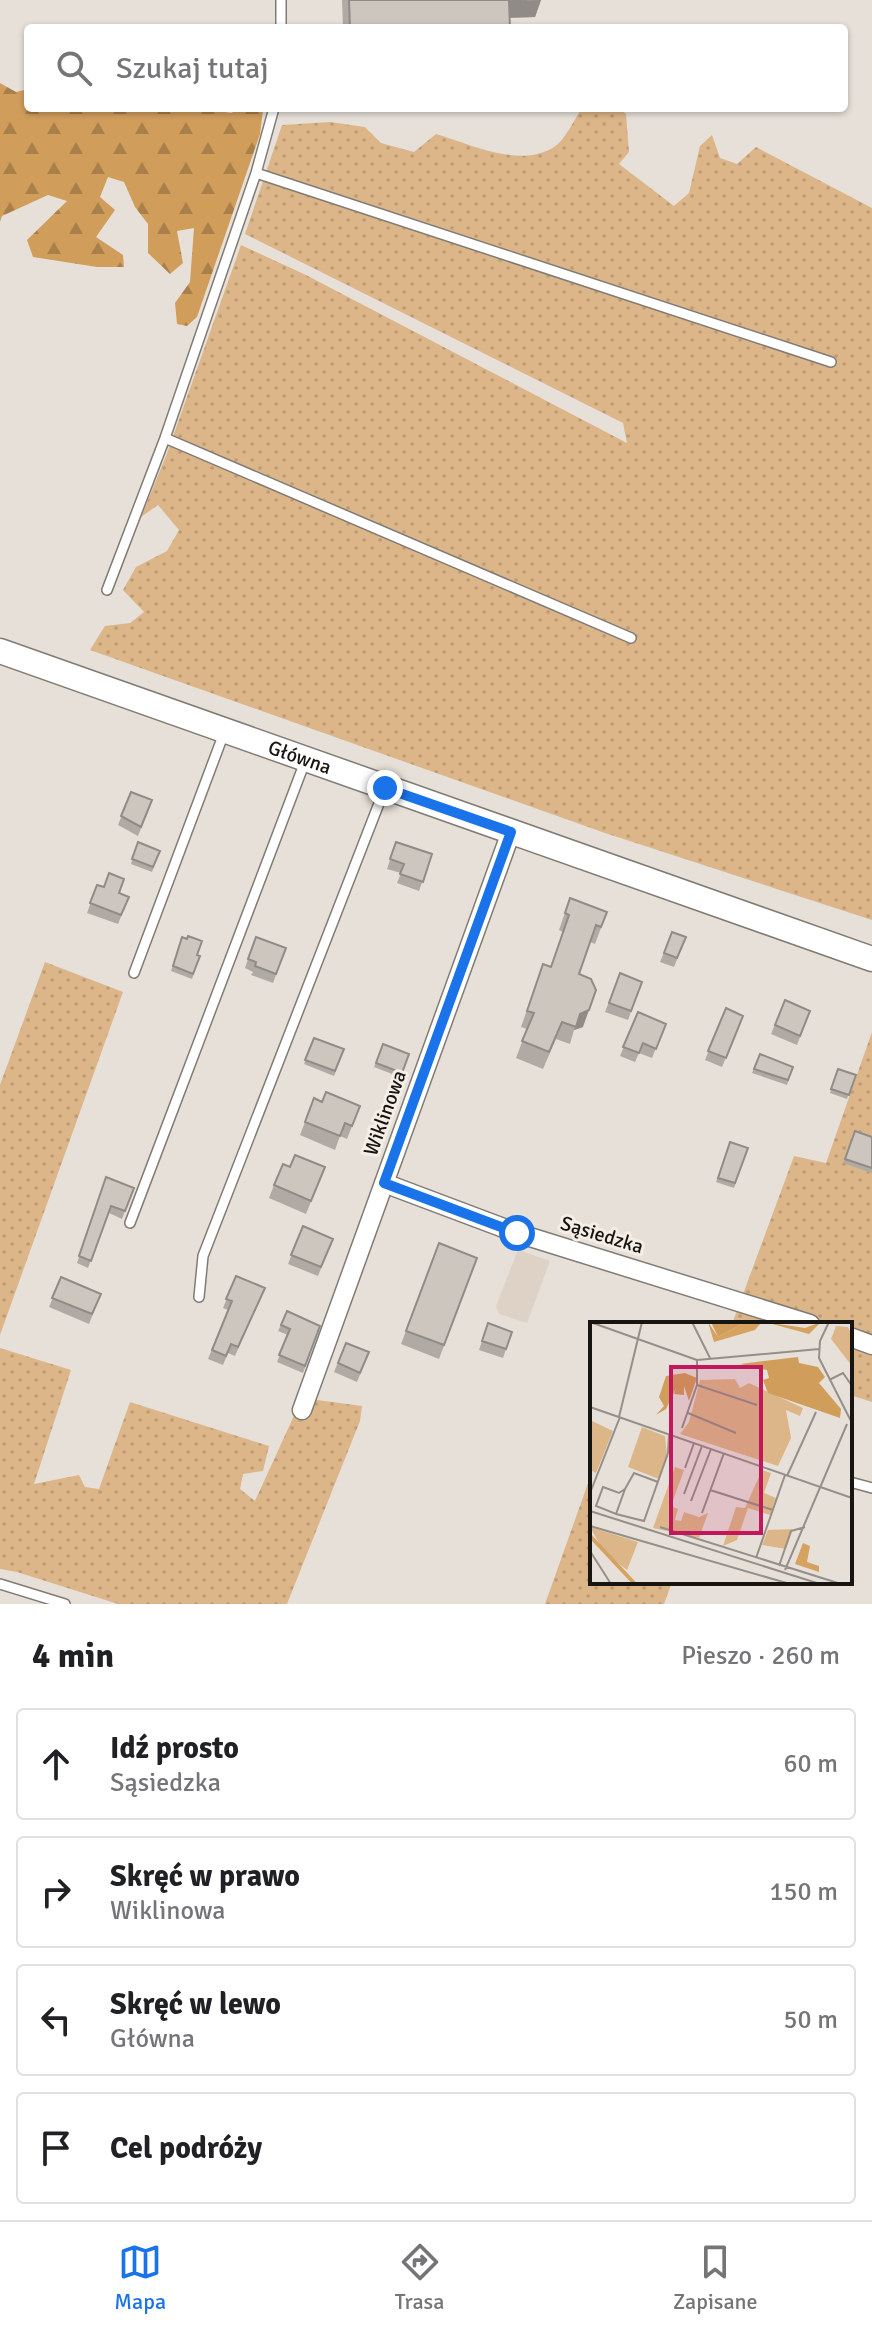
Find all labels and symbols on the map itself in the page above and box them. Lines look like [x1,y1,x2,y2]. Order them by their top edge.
street label: Główna [265,734,335,780]
route end [367,770,403,806]
street label: Wiklinowa [358,1067,412,1159]
street label: Sąsiedzka [558,1211,646,1259]
route start [499,1215,535,1251]
inset map [590,1322,852,1584]

